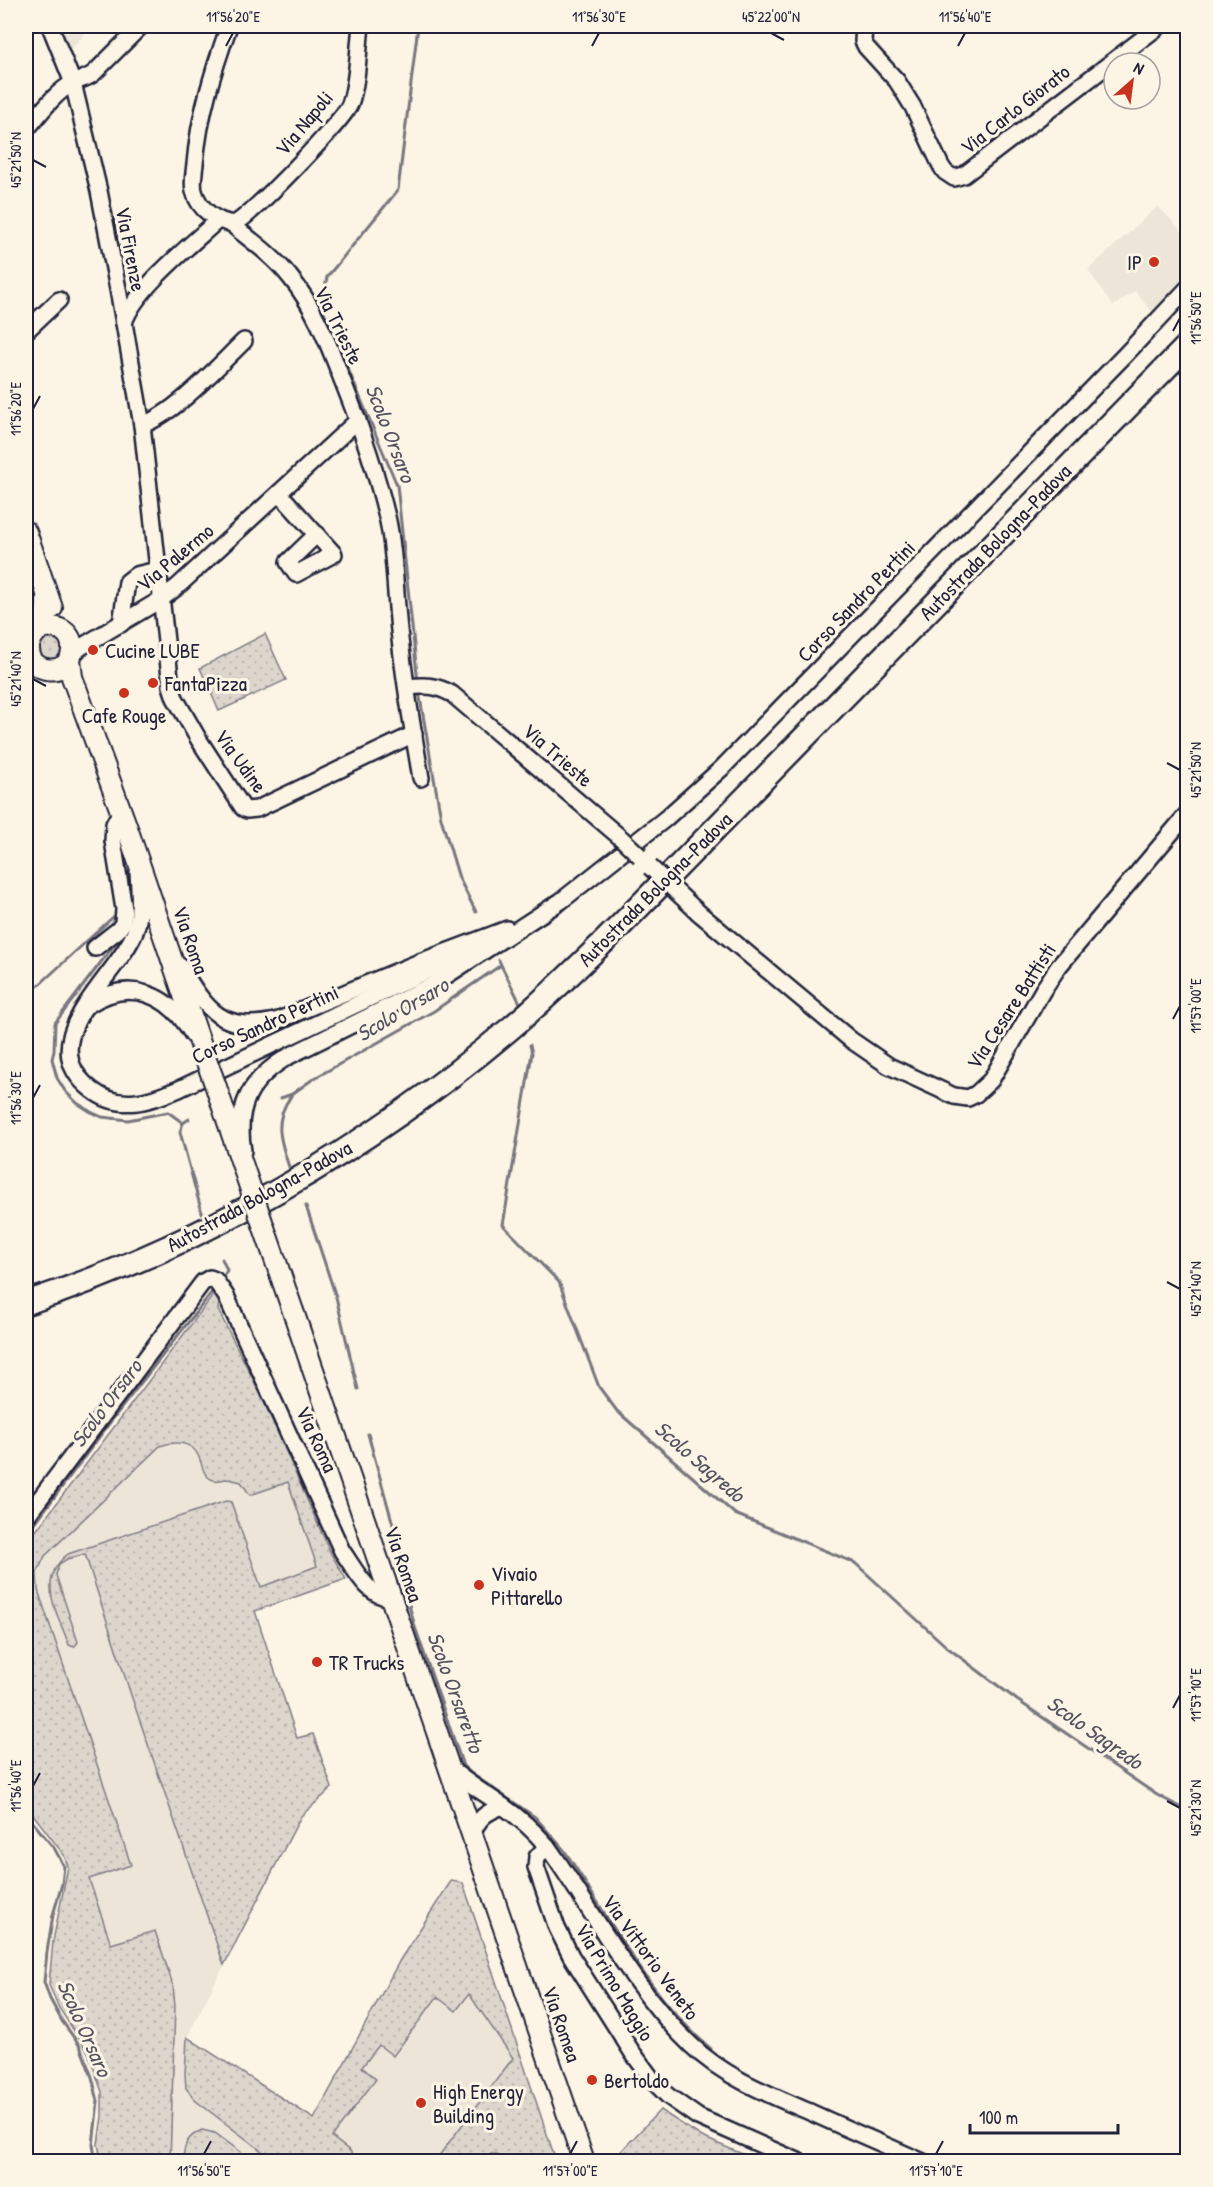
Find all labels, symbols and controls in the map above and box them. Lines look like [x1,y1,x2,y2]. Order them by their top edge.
text: 11°56'20"E [206,6,260,27]
text: 11°56'30"E [572,6,626,27]
text: 45°22'00"N [742,6,800,27]
text: 11°56'40"E [939,6,992,27]
north arrow [1102,51,1162,111]
text: N [1130,56,1148,80]
street label: Via Carlo Giorato [954,57,1076,161]
street label: Via Napoli [268,84,340,162]
text: 45°21'50"N [5,132,26,188]
street label: Via Firenze [109,204,153,294]
place label: IP [1127,248,1142,277]
marker: IP [1147,255,1161,269]
street label: Via Trieste [308,281,370,369]
text: 11°56'50"E [1185,291,1206,345]
water label: Scolo Orsaro [359,380,424,488]
text: 11°56'20"E [5,382,26,436]
street label: Autostrada Bologna-Padova [912,457,1078,627]
street label: Via Palermo [130,516,220,598]
street label: Corso Sandro Pertini [790,534,922,668]
place label: Cucine LUBE [105,636,200,665]
marker: Cucine LUBE [86,643,100,657]
text: 45°21'40"N [5,651,26,707]
place label: FantaPizza [164,669,247,698]
marker: FantaPizza [146,676,160,690]
marker: Cafe Rouge [117,686,131,700]
place label: Cafe Rouge [82,701,166,730]
street label: Via Trieste [517,716,599,794]
street label: Via Udine [208,723,274,799]
text: 45°21'50"N [1185,742,1206,798]
street label: Autostrada Bologna-Padova [571,805,739,973]
street label: Via Roma [166,902,216,978]
street label: Via Cesare Battisti [959,937,1063,1075]
water label: Scolo Orsaro [350,969,455,1048]
street label: Corso Sandro Pertini [187,977,343,1071]
text: 11°57'00"E [1185,978,1206,1034]
text: 11°56'30"E [5,1071,26,1125]
street label: Autostrada Bologna-Padova [161,1133,357,1259]
text: 45°21'40"N [1185,1261,1206,1317]
water label: Scolo Orsaro [63,1351,150,1453]
street label: Via Roma [289,1401,345,1477]
water label: Scolo Sagredo [648,1413,753,1510]
street label: Via Romea [378,1522,430,1606]
place label: Vivaio Pittarello [491,1559,562,1612]
marker: Vivaio Pittarello [472,1578,486,1592]
water label: Scolo Orsaretto [420,1628,492,1758]
place label: TR Trucks [329,1648,404,1677]
marker: TR Trucks [310,1655,324,1669]
text: 11°57'10"E [1185,1668,1206,1722]
water label: Scolo Sagredo [1041,1688,1151,1777]
text: 11°56'40"E [5,1759,26,1812]
text: 45°21'30"N [1185,1780,1206,1836]
street label: Via Vittorio Veneto [596,1888,706,2026]
street label: Via Primo Maggio [568,1918,662,2046]
water label: Scolo Orsaro [50,1975,120,2083]
street label: Via Romea [536,1982,588,2066]
place label: Bertoldo [604,2066,669,2095]
marker: Bertoldo [585,2073,599,2087]
place label: High Energy Building [433,2077,524,2130]
marker: High Energy Building [414,2096,428,2110]
scale bar [970,2097,1118,2135]
text: 100 m [979,2105,1018,2130]
text: 11°56'50"E [177,2160,231,2181]
text: 11°57'00"E [542,2160,598,2181]
text: 11°57'10"E [909,2160,963,2181]

